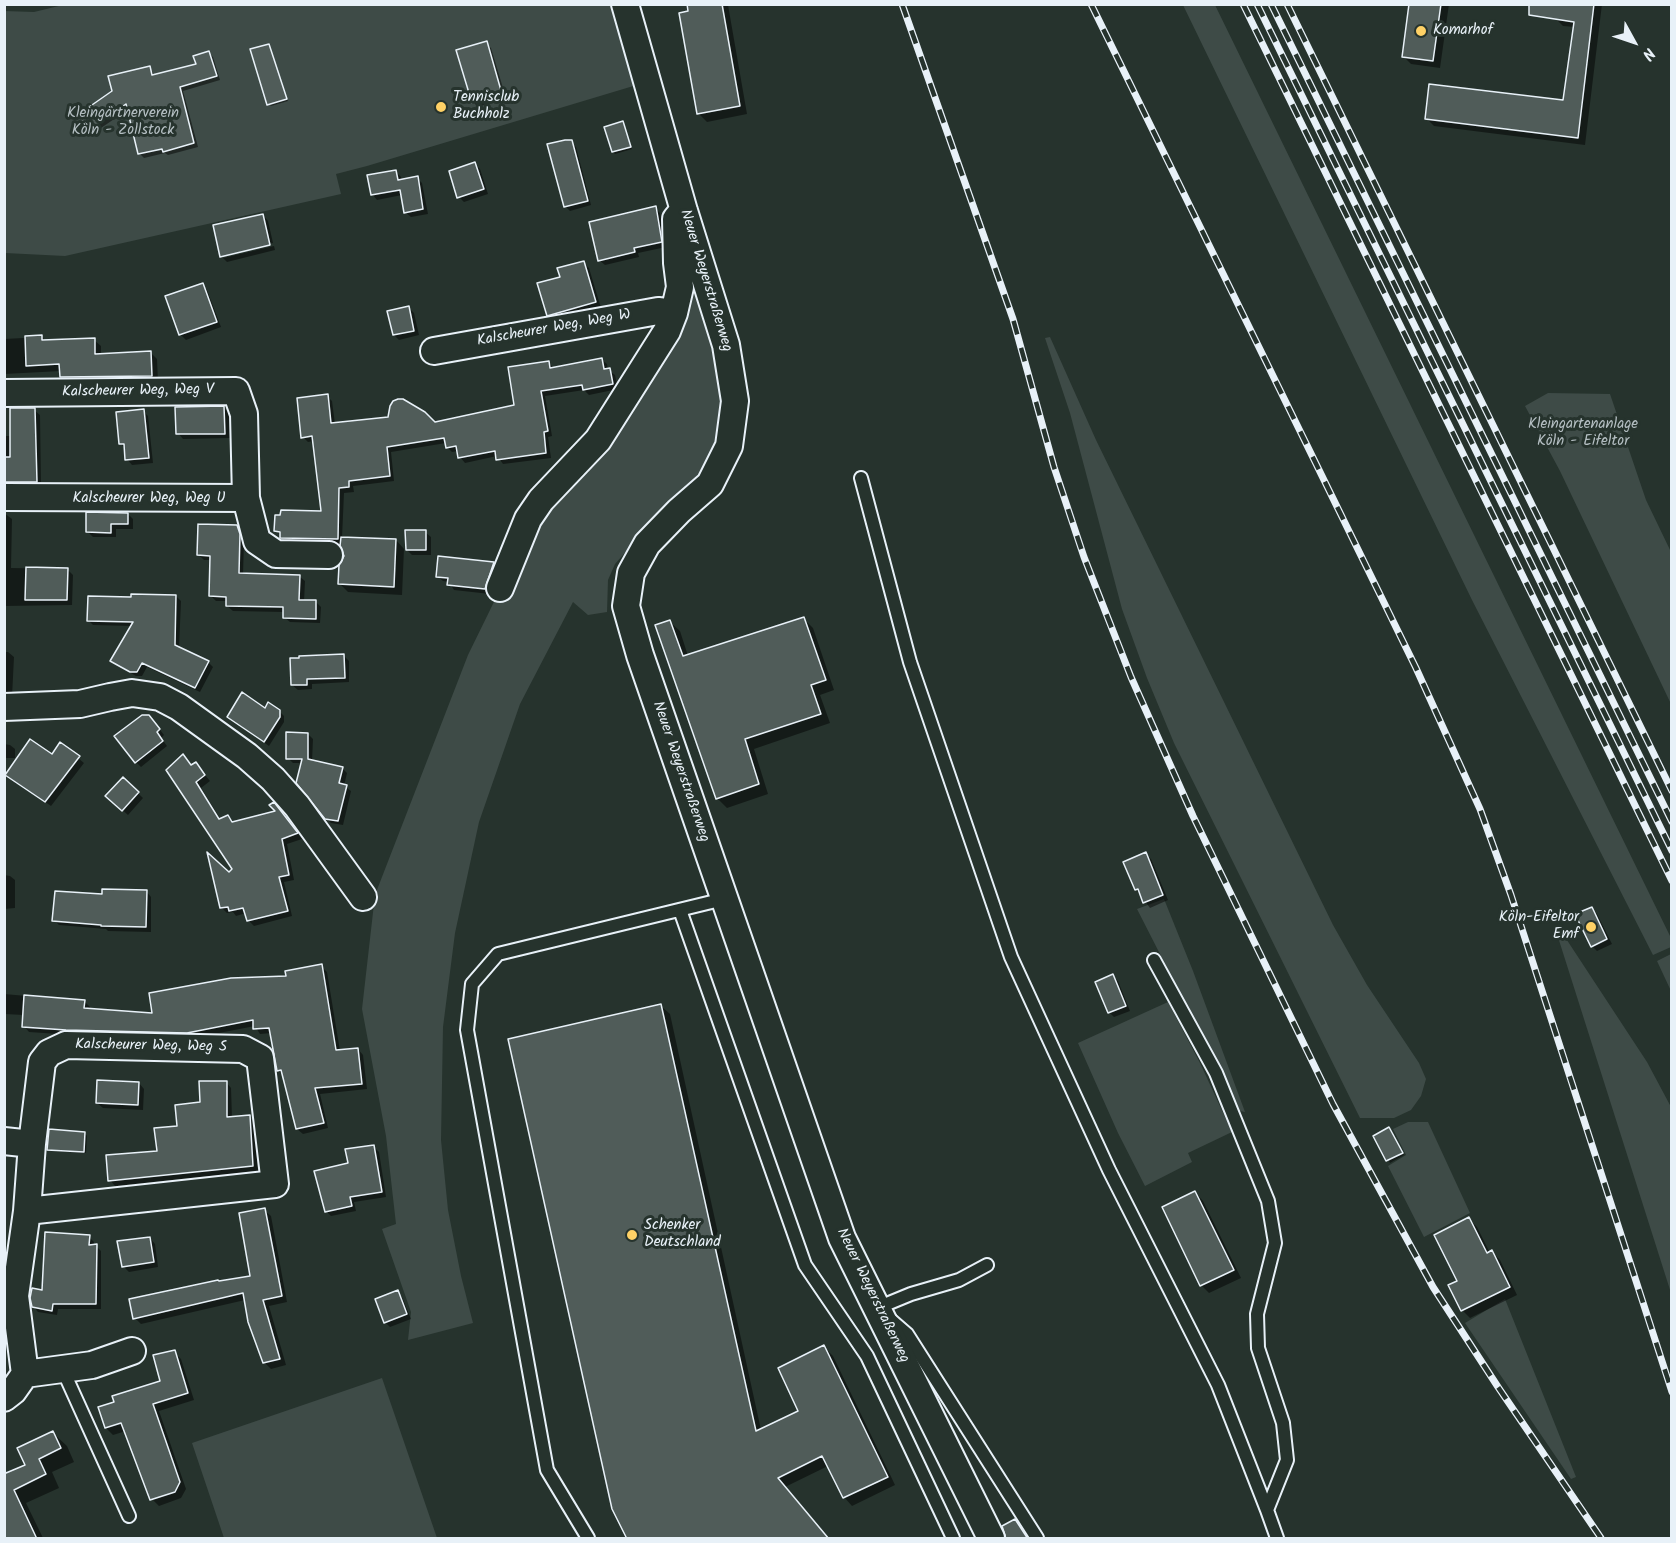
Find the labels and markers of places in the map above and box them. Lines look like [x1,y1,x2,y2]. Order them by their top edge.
place label: Komarhof [1433,22,1493,40]
marker: Komarhof [1414,24,1428,38]
place label: Tennisclub Buchholz [453,89,519,124]
marker: Tennisclub Buchholz [434,100,448,114]
place label: Köln-Eifeltor Emf [1499,909,1579,944]
marker: Köln-Eifeltor Emf [1584,920,1598,934]
place label: Schenker Deutschland [644,1217,721,1252]
marker: Schenker Deutschland [625,1228,639,1242]

